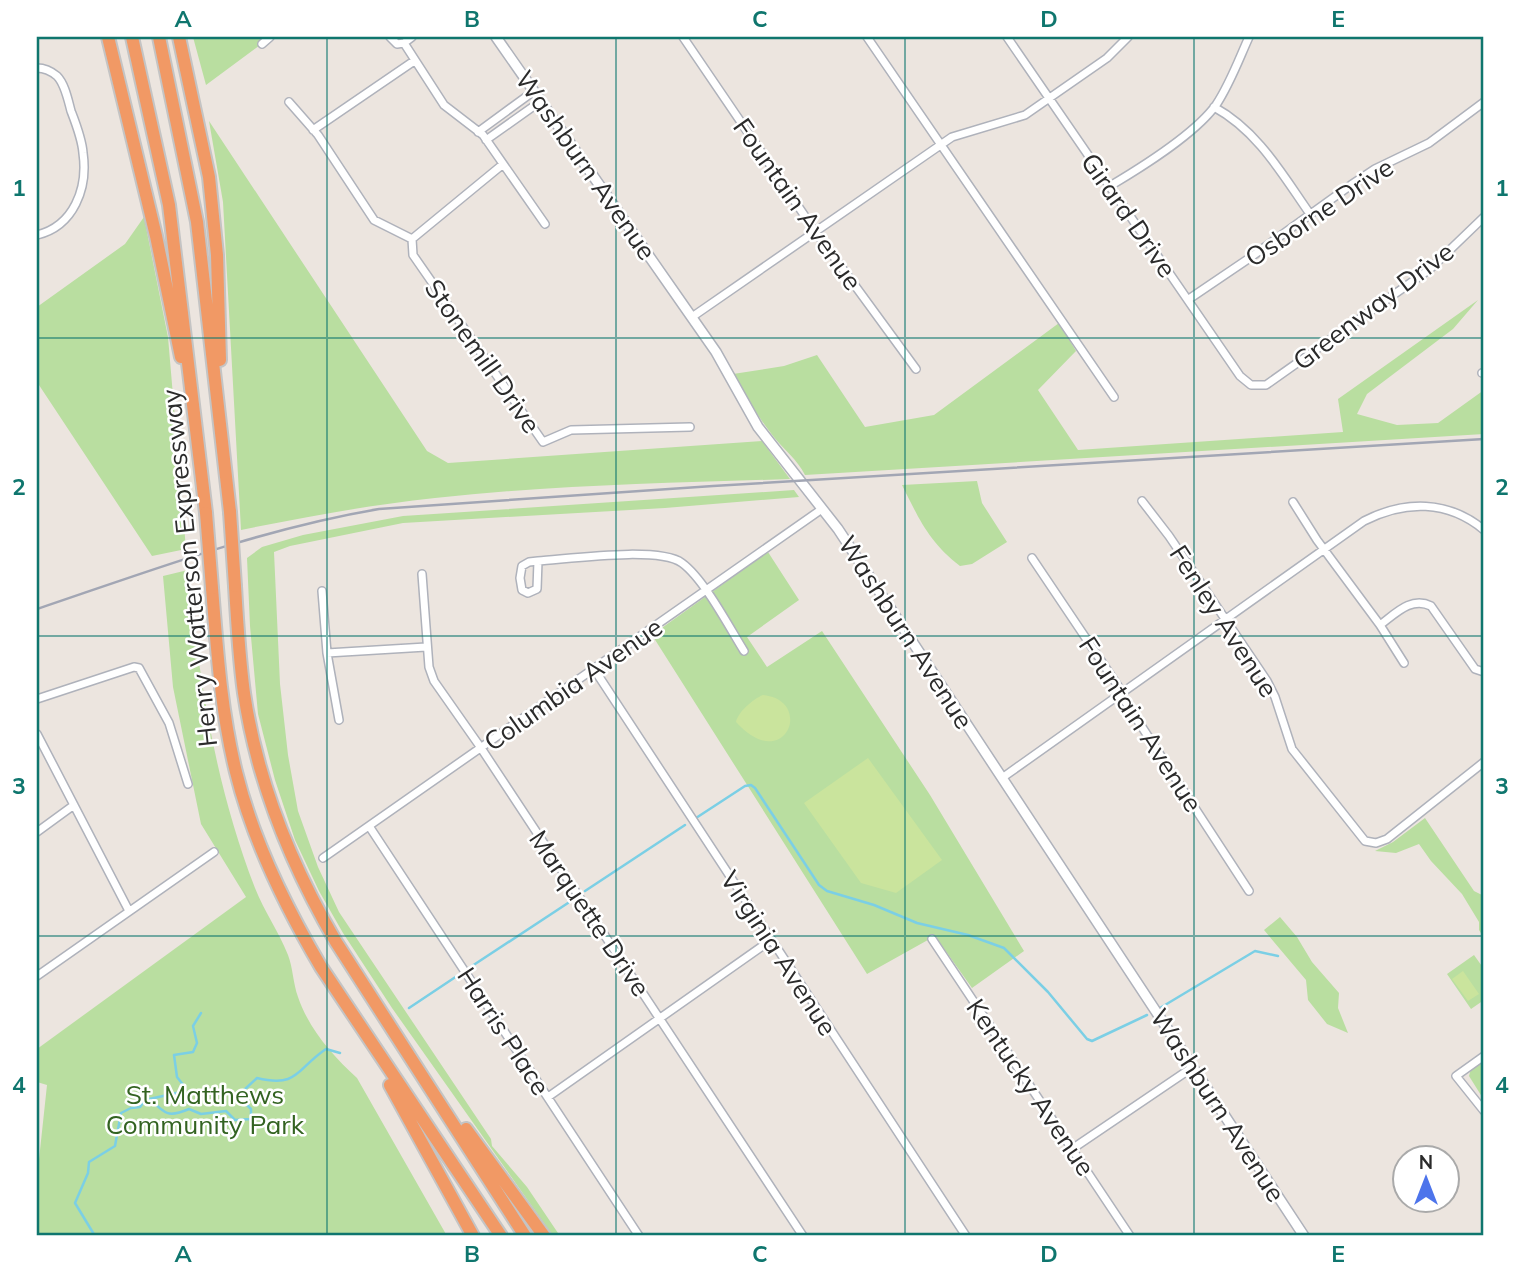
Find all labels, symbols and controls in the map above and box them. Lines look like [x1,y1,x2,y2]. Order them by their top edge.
text: A [174,4,192,33]
text: B [464,4,480,33]
text: C [752,4,768,33]
text: D [1040,4,1058,33]
text: E [1331,4,1345,33]
street label: Washburn Avenue [508,64,664,266]
street label: Fountain Avenue [726,112,870,296]
street label: Girard Drive [1074,146,1184,284]
street label: Osborne Drive [1239,150,1399,274]
text: 1 [12,173,26,202]
text: 1 [1495,173,1509,202]
street label: Greenway Drive [1286,235,1460,377]
street label: Stonemill Drive [418,273,548,439]
street label: Henry Watterson Expressway [154,387,224,748]
text: 2 [12,472,26,501]
text: 2 [1495,472,1509,501]
street label: Washburn Avenue [831,529,981,735]
street label: Fenley Avenue [1163,539,1285,703]
street label: Columbia Avenue [477,610,669,758]
street label: Fountain Avenue [1072,630,1210,818]
text: 3 [12,771,26,800]
text: 3 [1495,771,1509,800]
street label: Marquette Drive [522,824,658,1002]
street label: Virginia Avenue [713,864,845,1042]
street label: Harris Place [450,961,558,1101]
street label: Kentucky Avenue [960,992,1102,1182]
street label: Washburn Avenue [1143,1002,1293,1208]
text: 4 [12,1070,26,1099]
text: 4 [1495,1070,1509,1099]
park label: St. Matthews Community Park [106,1078,305,1141]
north arrow [1392,1144,1462,1214]
text: N [1419,1150,1433,1174]
text: A [174,1239,192,1268]
text: B [464,1239,480,1268]
text: C [752,1239,768,1268]
text: D [1040,1239,1058,1268]
text: E [1331,1239,1345,1268]

